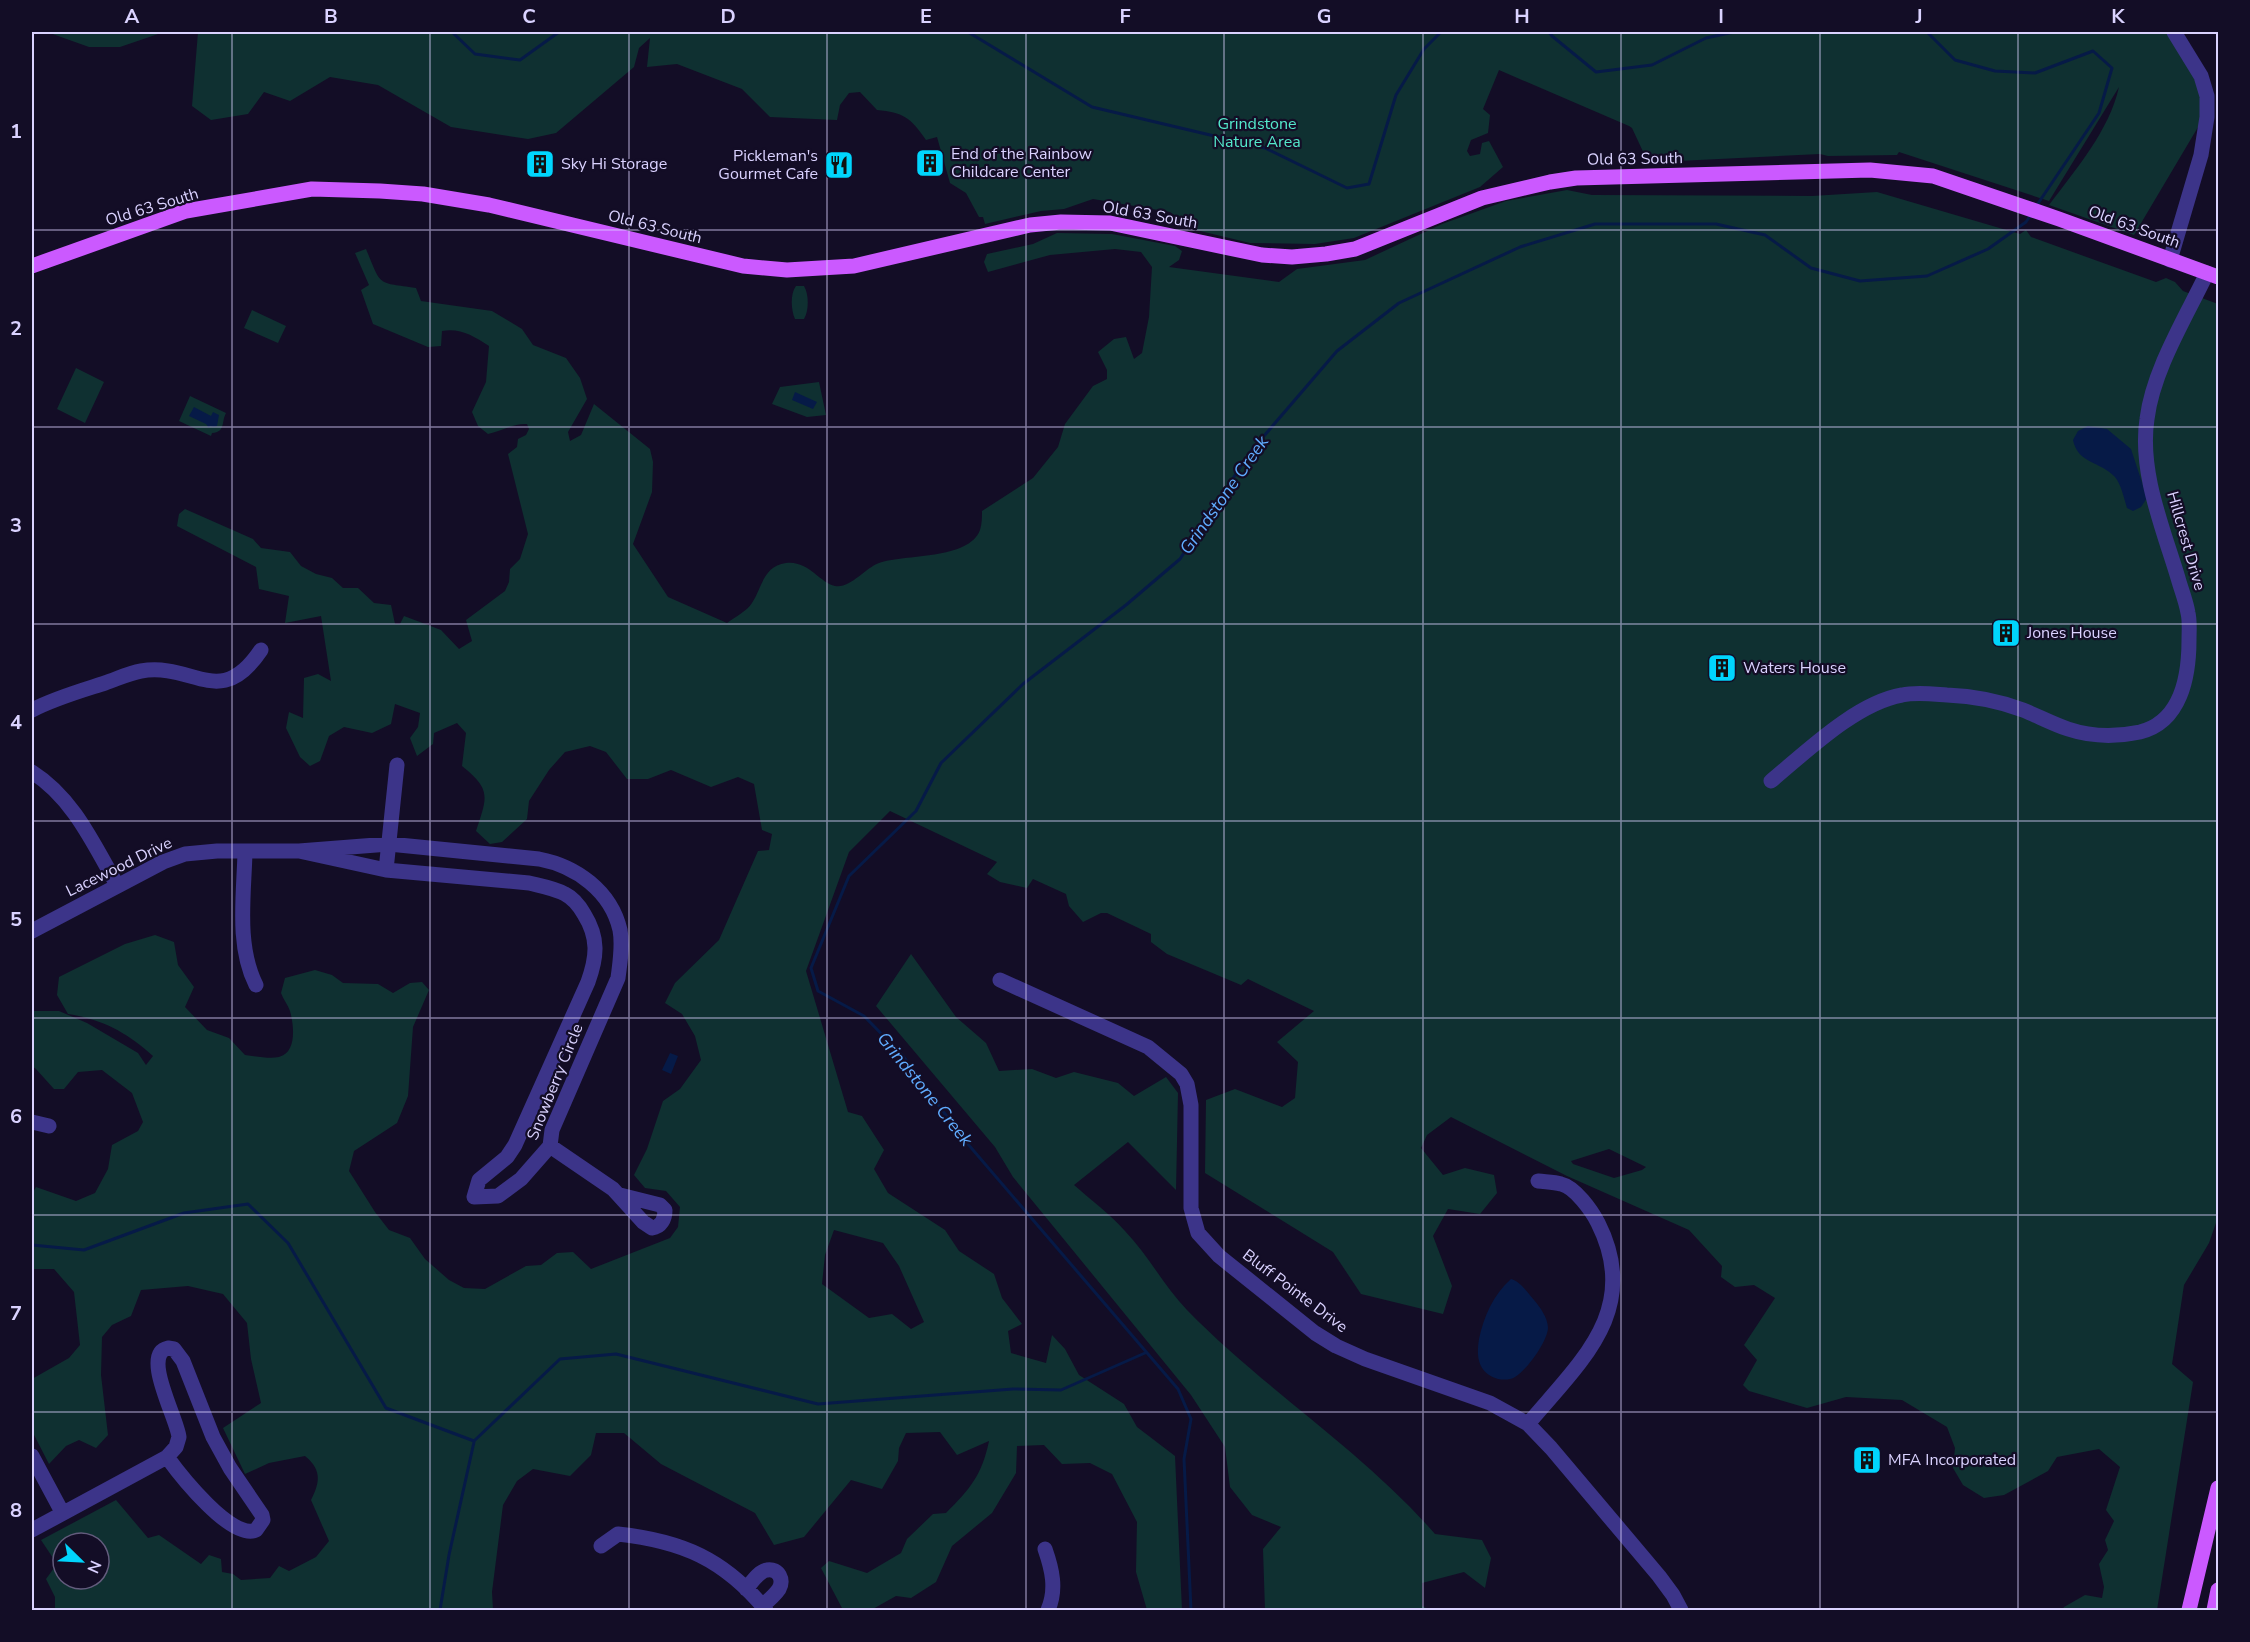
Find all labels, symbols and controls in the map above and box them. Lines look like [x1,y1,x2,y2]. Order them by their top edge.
text: A [125,3,140,30]
text: B [324,3,338,30]
text: C [522,3,536,30]
text: D [720,3,736,30]
text: E [920,3,932,30]
text: F [1119,3,1131,30]
text: G [1317,3,1331,30]
text: H [1514,3,1530,30]
text: I [1718,3,1724,30]
text: J [1914,3,1923,30]
text: K [2111,3,2125,30]
park label: Grindstone Nature Area [1213,113,1301,153]
text: 1 [10,118,22,145]
place label: End of the Rainbow Childcare Center [951,143,1092,183]
place label: Pickleman's Gourmet Cafe [718,145,818,185]
building icon: End of the Rainbow Childcare Center [914,147,946,179]
street label: Old 63 South [1587,147,1683,171]
building icon: Sky Hi Storage [524,148,556,180]
restaurant icon: Pickleman's Gourmet Cafe [823,149,855,181]
place label: Sky Hi Storage [561,153,667,175]
street label: Old 63 South [103,182,201,232]
street label: Old 63 South [1101,196,1199,234]
street label: Old 63 South [2085,200,2183,254]
street label: Old 63 South [606,205,704,249]
text: 2 [10,315,22,342]
water label: Grindstone Creek [1174,430,1275,559]
street label: Hillcrest Drive [2161,489,2211,593]
text: 3 [10,512,22,539]
building icon: Jones House [1990,617,2022,649]
place label: Jones House [2026,622,2117,644]
building icon: Waters House [1706,652,1738,684]
place label: Waters House [1743,657,1846,679]
text: 4 [10,709,22,736]
street label: Lacewood Drive [62,832,176,902]
text: 5 [10,906,22,933]
street label: Snowberry Circle [522,1020,588,1144]
water label: Grindstone Creek [872,1027,979,1152]
text: 6 [10,1103,22,1130]
street label: Bluff Pointe Drive [1238,1244,1352,1338]
text: 7 [10,1300,22,1327]
building icon: MFA Incorporated [1851,1444,1883,1476]
place label: MFA Incorporated [1888,1449,2016,1471]
text: 8 [10,1497,22,1524]
north arrow [51,1531,111,1591]
text: N [81,1557,106,1577]

